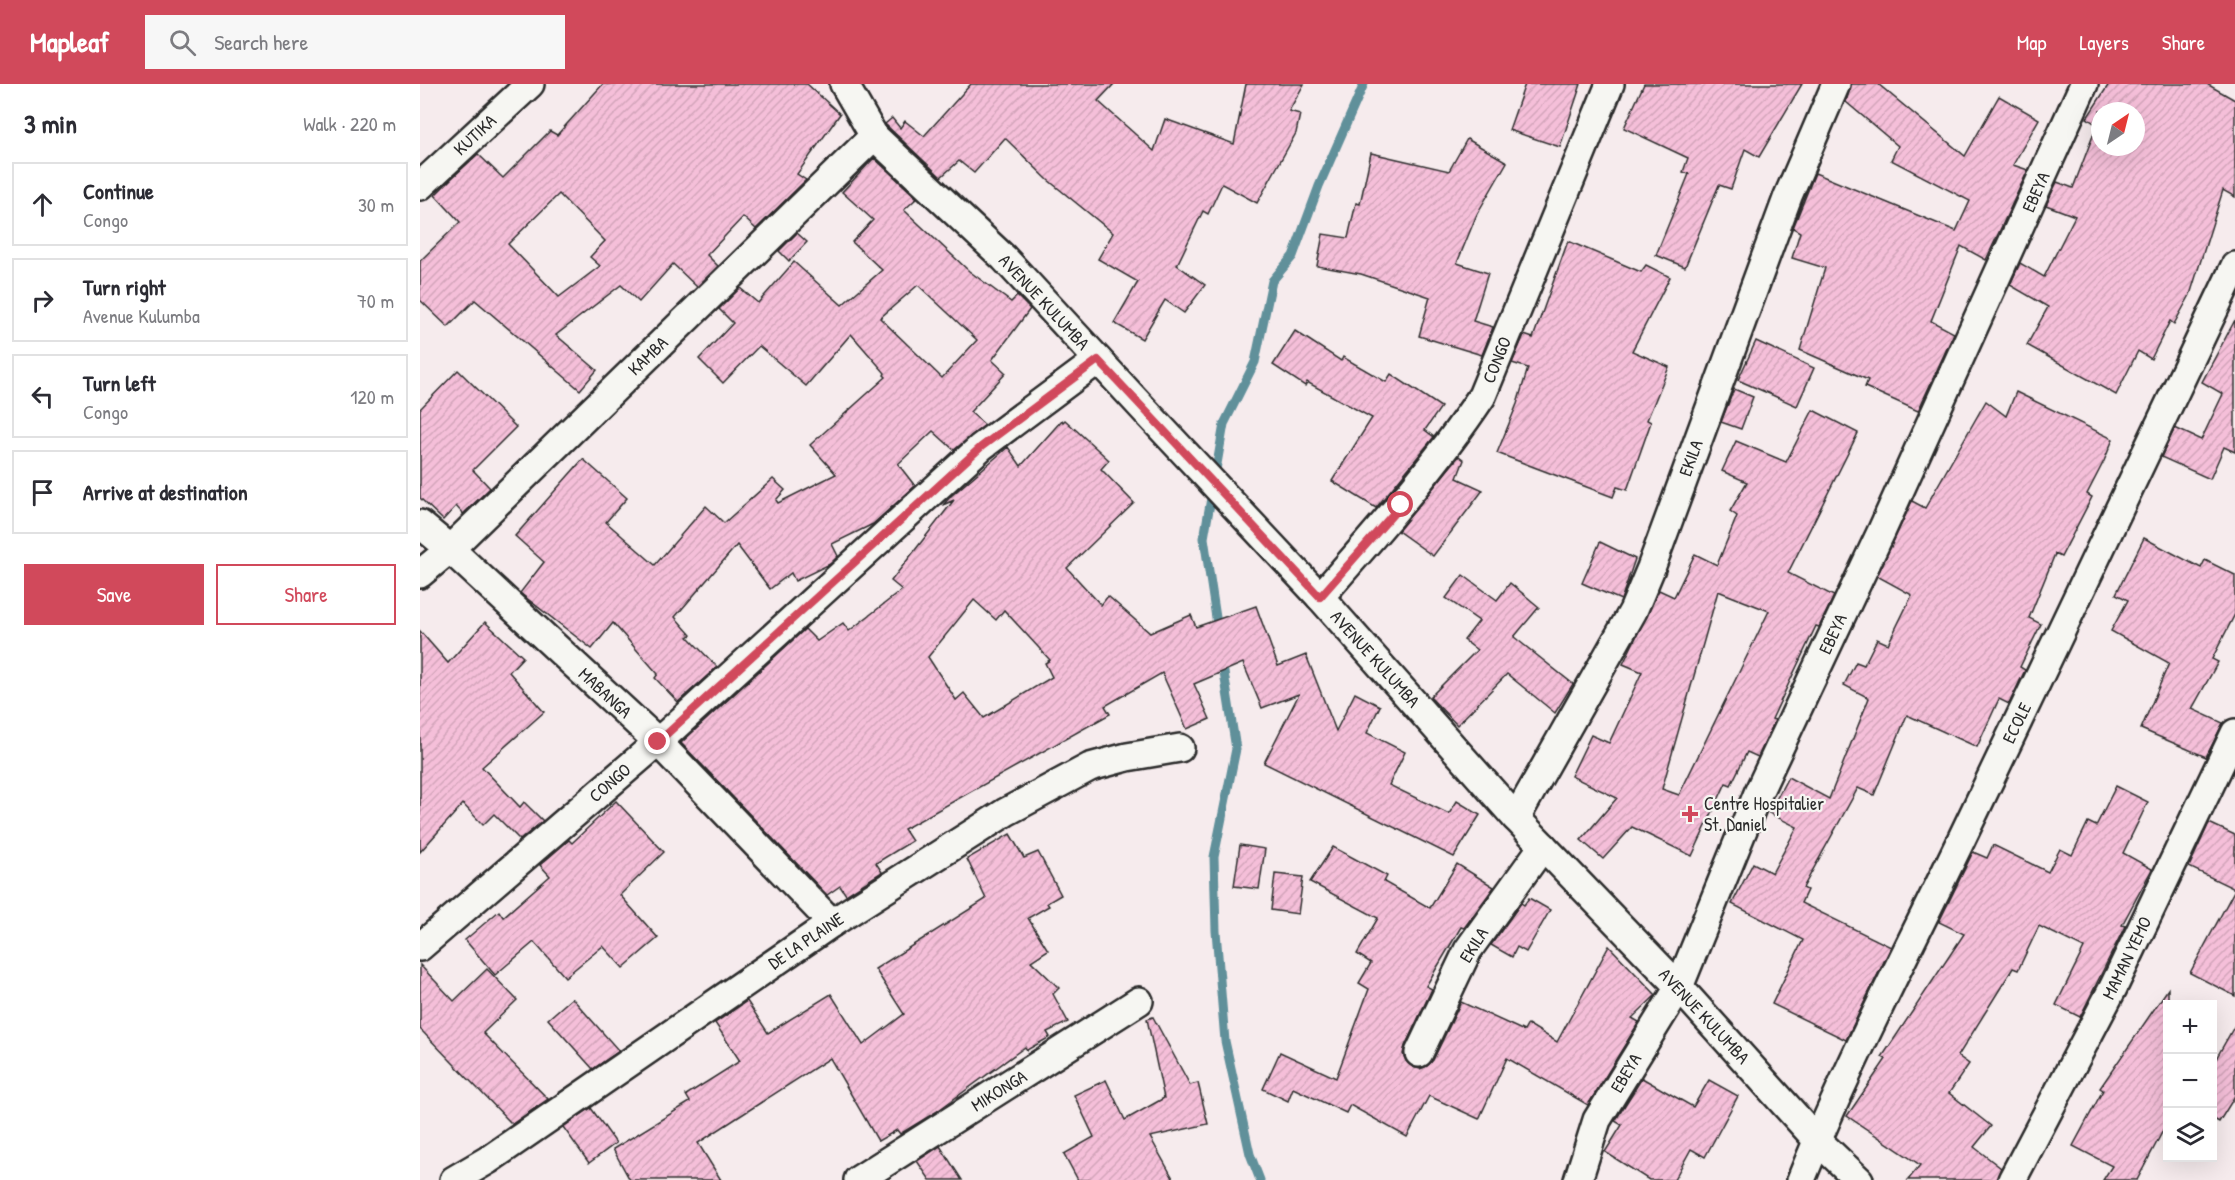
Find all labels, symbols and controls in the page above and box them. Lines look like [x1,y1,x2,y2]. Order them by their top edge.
search box [145,15,565,69]
text: Mapleaf [30,23,109,61]
icon: search [166,26,199,59]
text: Search here [214,27,308,57]
text: Map [2017,28,2046,57]
text: Layers [2079,28,2129,57]
text: Share [2162,28,2205,57]
north arrow [2091,102,2145,156]
text: 3 min [24,106,77,141]
street label: KUTIKA [448,108,502,161]
text: Walk · 220 m [303,110,396,137]
street label: EBEYA [2016,167,2056,216]
text: Continue [83,176,154,206]
icon: ahead [26,188,59,221]
text: 30 m [358,191,394,218]
text: Congo [83,206,128,233]
street label: AVENUE KULUMBA [993,248,1096,355]
text: Turn right [83,272,166,302]
icon: right [26,284,59,317]
text: 70 m [357,287,394,314]
text: Avenue Kulumba [83,302,200,329]
street label: KAMBA [622,330,673,381]
street label: CONGO [1476,333,1517,387]
text: Turn left [83,368,156,398]
icon: left [26,380,59,413]
text: 120 m [350,383,394,410]
text: Congo [83,398,128,425]
street label: EKILA [1672,436,1709,480]
icon: arrive [26,476,59,509]
text: Arrive at destination [83,477,248,507]
route start [1387,491,1413,517]
button: Save [24,564,204,625]
button: Share [216,564,396,625]
street label: AVENUE KULUMBA [1325,605,1426,713]
street label: EBEYA [1812,609,1853,658]
street label: MABANGA [573,662,638,724]
street label: ECOLE [1996,698,2037,747]
route end [644,728,670,754]
street label: CONGO [583,757,636,808]
place label: Centre Hospitalier St. Daniel [1704,791,1824,837]
marker: Centre Hospitalier St. Daniel [1681,805,1699,823]
street label: DE LA PLAINE [763,906,848,975]
street label: MAMAN YEMO [2096,912,2157,1003]
street label: EKILA [1453,922,1494,967]
street label: AVENUE KULUMBA [1653,962,1756,1069]
map controls [2163,1000,2217,1162]
button: + [2163,1000,2217,1054]
street label: EBEYA [1604,1048,1647,1097]
button: − [2163,1054,2217,1108]
street label: MIKONGA [966,1064,1032,1117]
button: layers [2163,1108,2217,1162]

